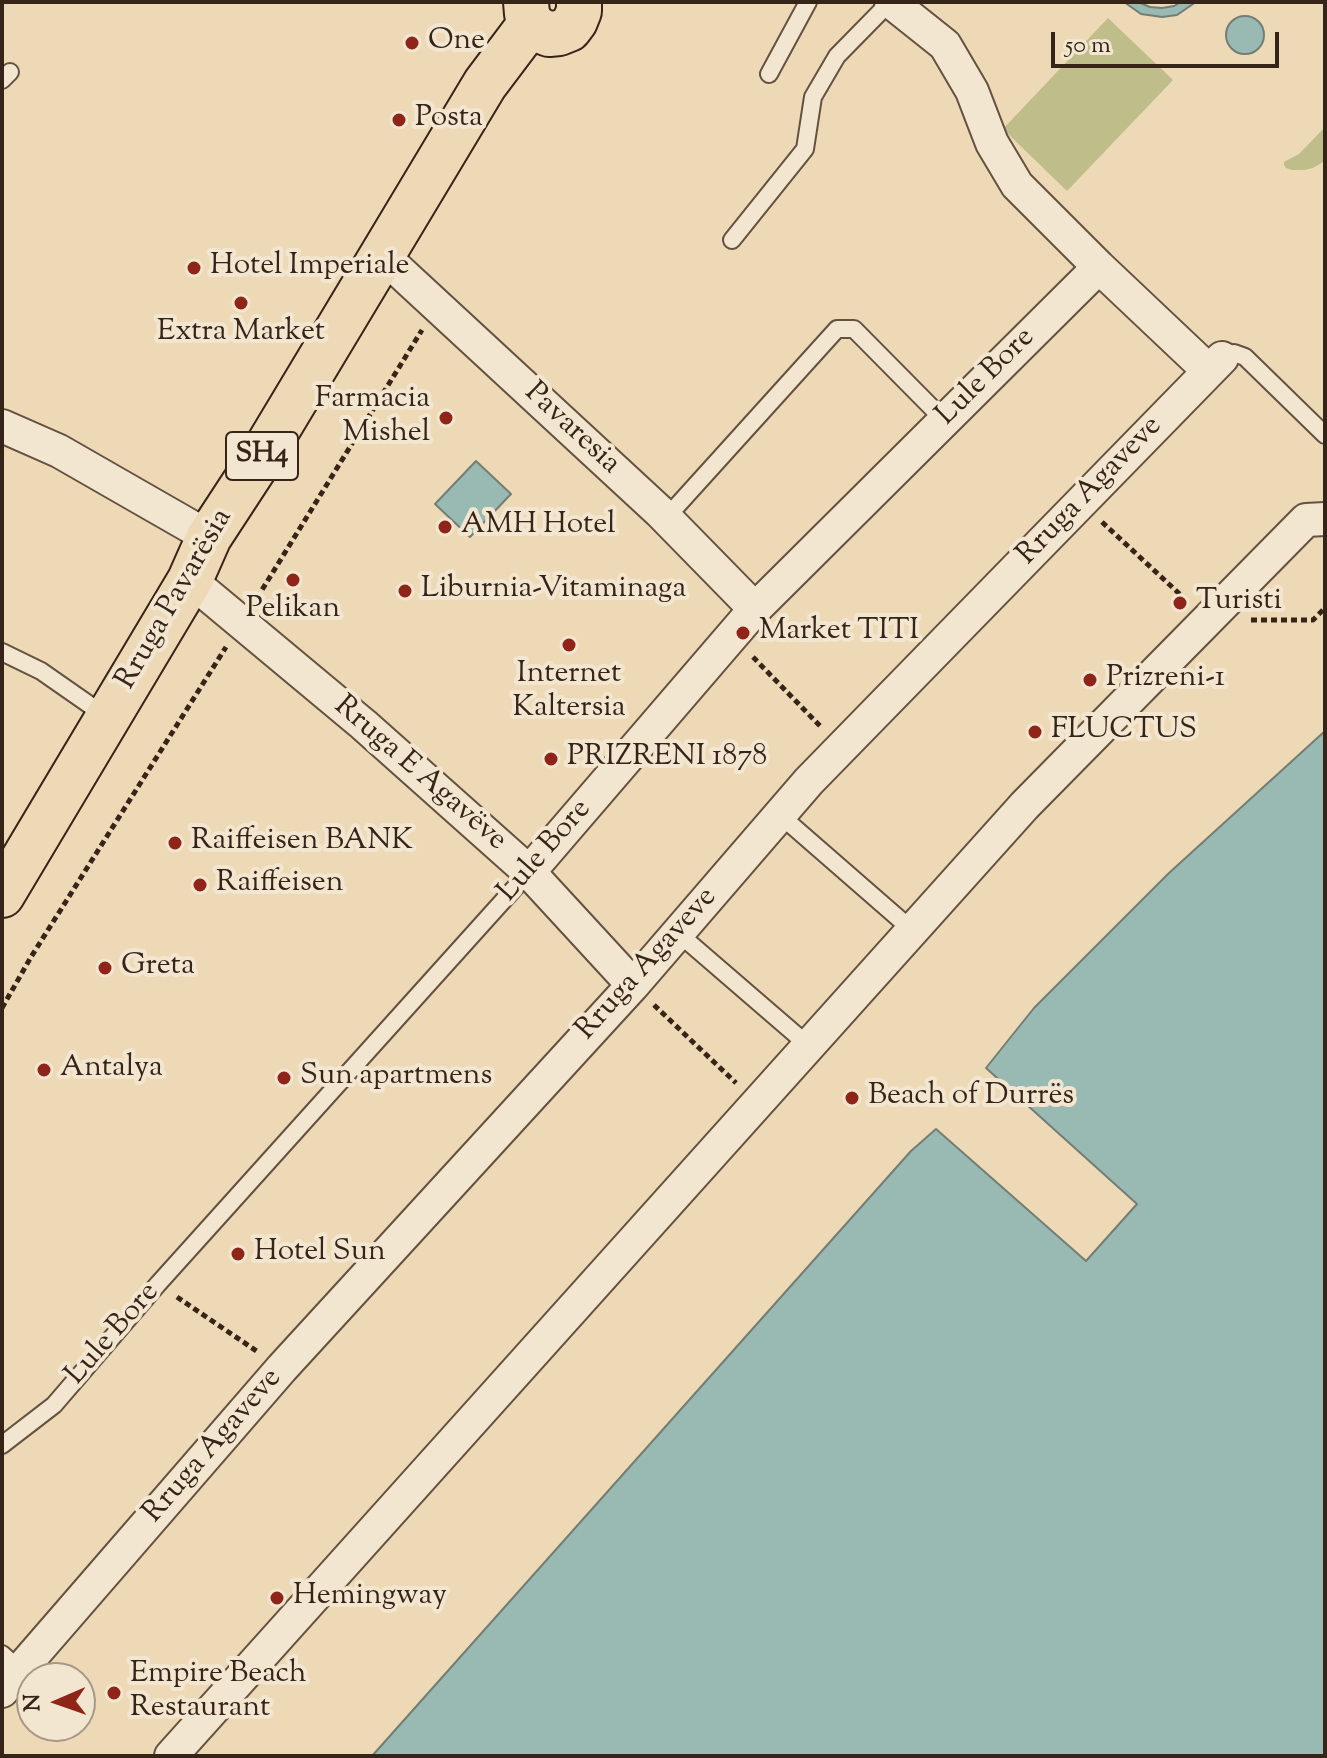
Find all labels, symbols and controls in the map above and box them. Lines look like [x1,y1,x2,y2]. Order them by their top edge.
scale bar [1055,16,1283,66]
place label: One [428,25,485,61]
text: 50 m [1065,29,1111,63]
marker: One [403,34,421,52]
place label: Posta [415,102,483,138]
marker: Posta [390,111,408,129]
place label: Hotel Imperiale [210,250,409,286]
marker: Hotel Imperiale [185,259,203,277]
marker: Extra Market [232,294,250,312]
place label: Extra Market [157,316,325,352]
street label: Lule Bore [930,321,1044,435]
street label: Pavaresia [515,376,627,484]
place label: Farmacia Mishel [315,383,430,454]
marker: Farmacia Mishel [437,409,455,427]
street label: Rruga Agaveve [1011,410,1171,574]
road number: SH4 [226,432,298,480]
street label: Rruga Pavarësia [110,503,242,697]
place label: AMH Hotel [461,509,615,545]
marker: AMH Hotel [436,518,454,536]
marker: Pelikan [284,571,302,589]
place label: Liburnia-Vitaminaga [421,573,686,609]
marker: Liburnia-Vitaminaga [396,582,414,600]
place label: Turisti [1196,585,1282,621]
place label: Pelikan [246,593,340,629]
marker: Turisti [1171,594,1189,612]
place label: Market TITI [759,615,919,651]
marker: Market TITI [734,624,752,642]
marker: Internet Kaltersia [560,636,578,654]
place label: Internet Kaltersia [512,658,626,728]
place label: Prizreni-1 [1106,662,1225,698]
marker: Prizreni-1 [1081,671,1099,689]
street label: Rruga E Agavëve [325,690,513,860]
place label: FLUCTUS [1051,714,1197,750]
marker: FLUCTUS [1026,723,1044,741]
place label: PRIZRENI 1878 [567,741,767,777]
marker: PRIZRENI 1878 [542,750,560,768]
street label: Lule Bore [492,793,600,911]
place label: Raiffeisen BANK [191,825,413,861]
marker: Raiffeisen BANK [166,834,184,852]
place label: Raiffeisen [216,867,343,903]
marker: Raiffeisen [191,876,209,894]
street label: Rruga Agaveve [570,881,726,1049]
place label: Greta [121,950,195,986]
marker: Greta [96,959,114,977]
place label: Antalya [60,1052,163,1088]
place label: Sun apartmens [300,1060,492,1096]
marker: Antalya [35,1061,53,1079]
marker: Sun apartmens [275,1069,293,1087]
place label: Beach of Durrës [868,1080,1074,1116]
marker: Beach of Durrës [843,1089,861,1107]
place label: Hotel Sun [254,1236,386,1272]
marker: Hotel Sun [229,1245,247,1263]
street label: Lule Bore [60,1276,168,1394]
street label: Rruga Agaveve [137,1362,291,1532]
place label: Hemingway [293,1580,447,1616]
marker: Hemingway [268,1589,286,1607]
place label: Empire Beach Restaurant [130,1658,307,1728]
north arrow [16,1662,96,1742]
marker: Empire Beach Restaurant [105,1684,123,1702]
text: N [18,1693,50,1712]

